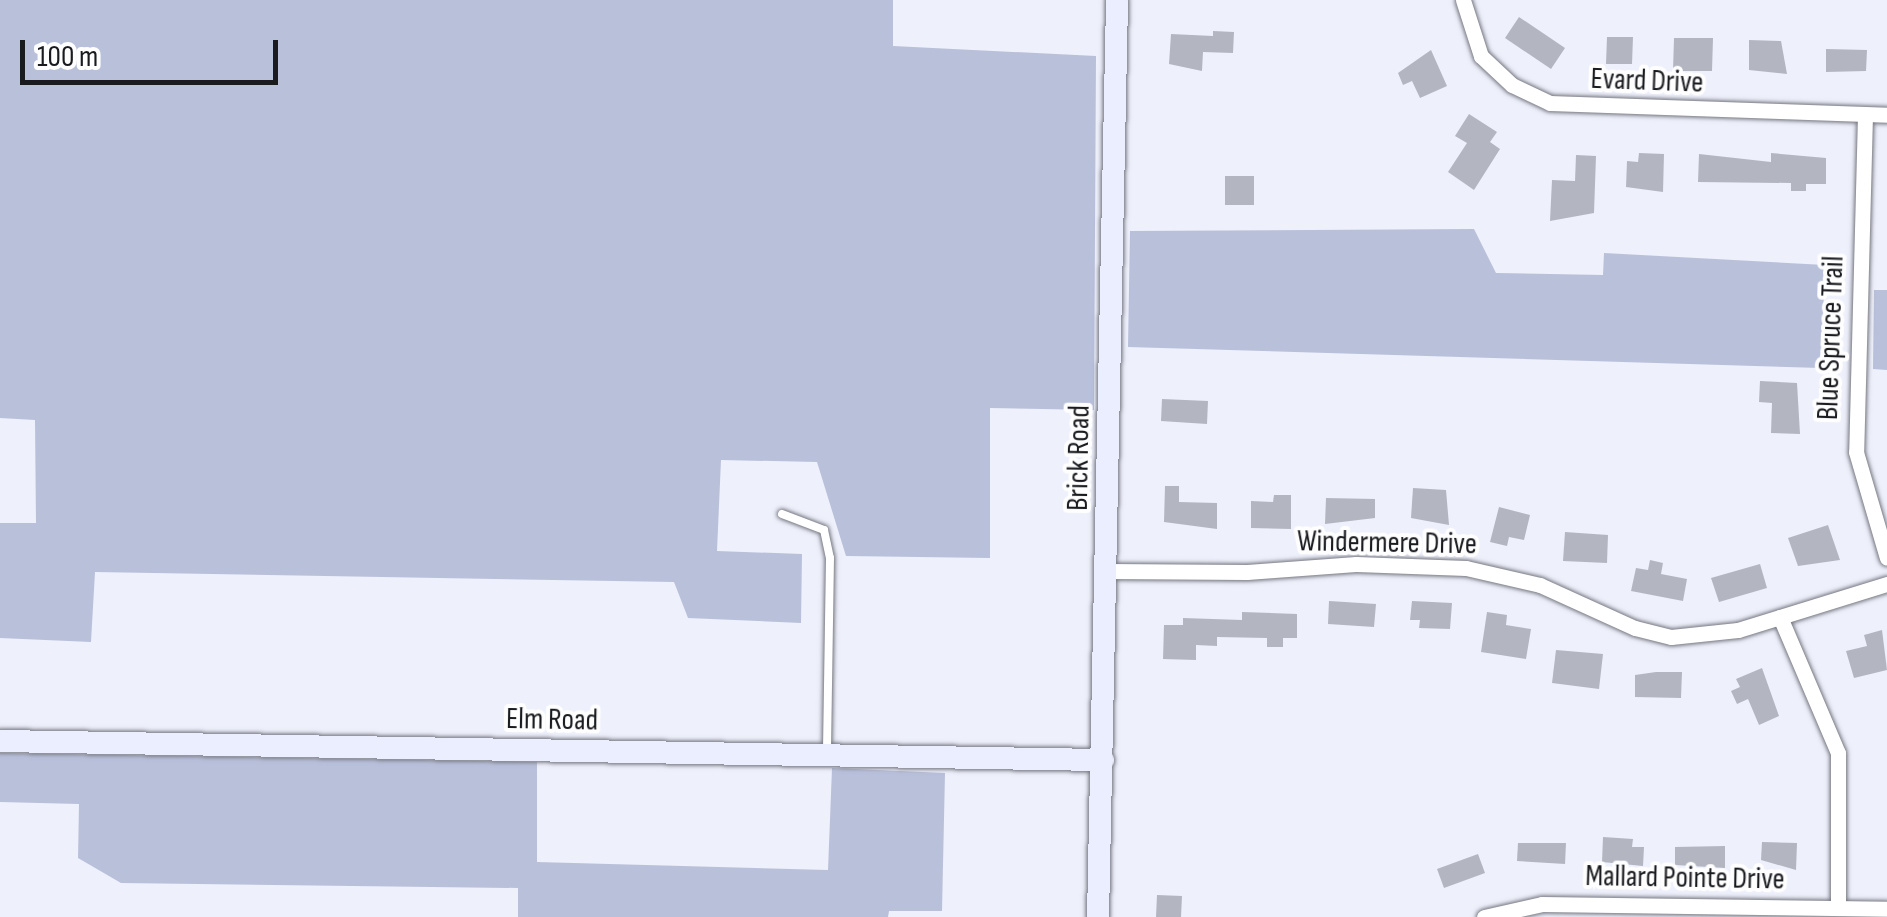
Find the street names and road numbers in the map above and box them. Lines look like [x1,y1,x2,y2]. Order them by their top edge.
street label: Evard Drive [1590,61,1704,101]
street label: Blue Spruce Trail [1810,255,1852,421]
street label: Brick Road [1060,405,1098,511]
street label: Windermere Drive [1297,523,1477,563]
street label: Elm Road [506,701,598,739]
street label: Mallard Pointe Drive [1585,858,1785,898]

